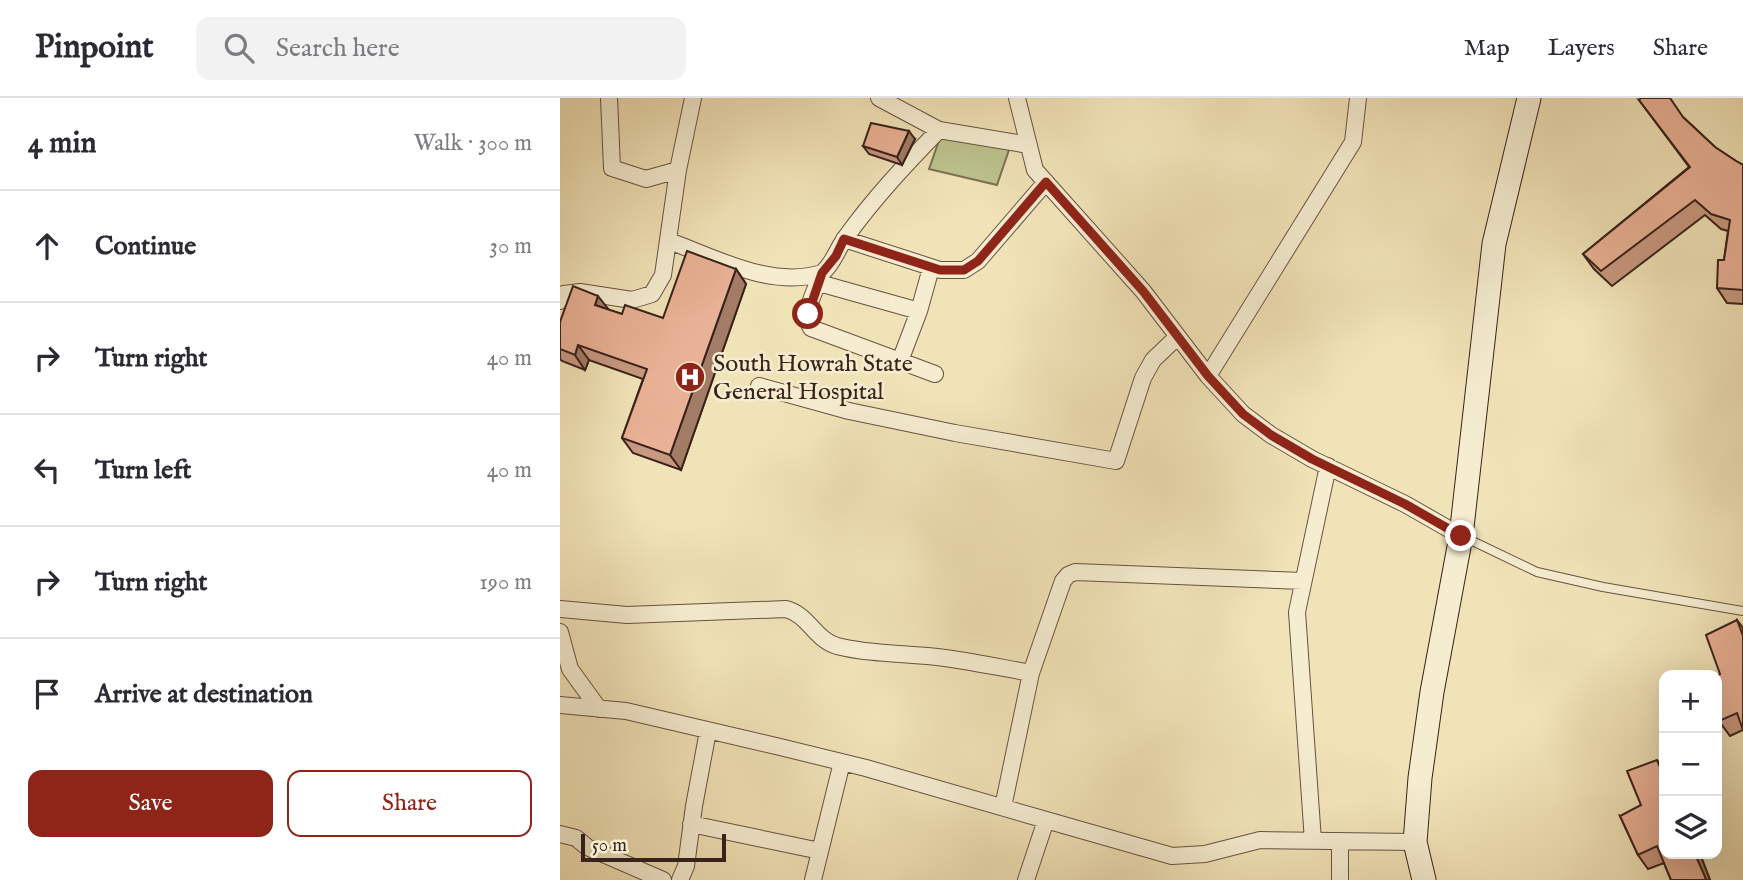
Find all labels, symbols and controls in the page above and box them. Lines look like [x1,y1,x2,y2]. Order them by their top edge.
search box [196,17,686,80]
text: Pinpoint [35,27,154,69]
icon: search [220,29,258,67]
text: Search here [276,32,400,65]
text: Map [1464,33,1510,64]
text: Layers [1548,33,1615,64]
text: Share [1653,33,1708,64]
text: 4 min [28,125,96,163]
text: Walk · 300 m [414,129,532,158]
icon: ahead [28,227,66,265]
text: Continue [95,230,196,263]
text: 30 m [489,232,532,261]
route start [792,298,823,329]
icon: right [28,339,66,377]
text: Turn right [95,342,208,375]
text: 40 m [487,344,532,373]
place label: South Howrah State General Hospital [713,349,913,408]
hospital icon: South Howrah State General Hospital [673,360,707,394]
icon: left [28,451,66,489]
text: Turn left [95,454,192,487]
text: 40 m [487,456,532,485]
route end [1445,520,1476,551]
icon: right [28,563,66,601]
text: Turn right [95,566,208,599]
text: 190 m [479,568,532,597]
map controls [1659,670,1722,859]
button: + [1659,670,1722,733]
icon: arrive [28,675,66,713]
text: Arrive at destination [95,678,313,711]
button: − [1659,733,1722,796]
button: Save [28,770,273,837]
button: Share [287,770,532,837]
button: layers [1659,796,1722,859]
scale bar [581,831,726,863]
text: 50 m [592,834,627,858]

